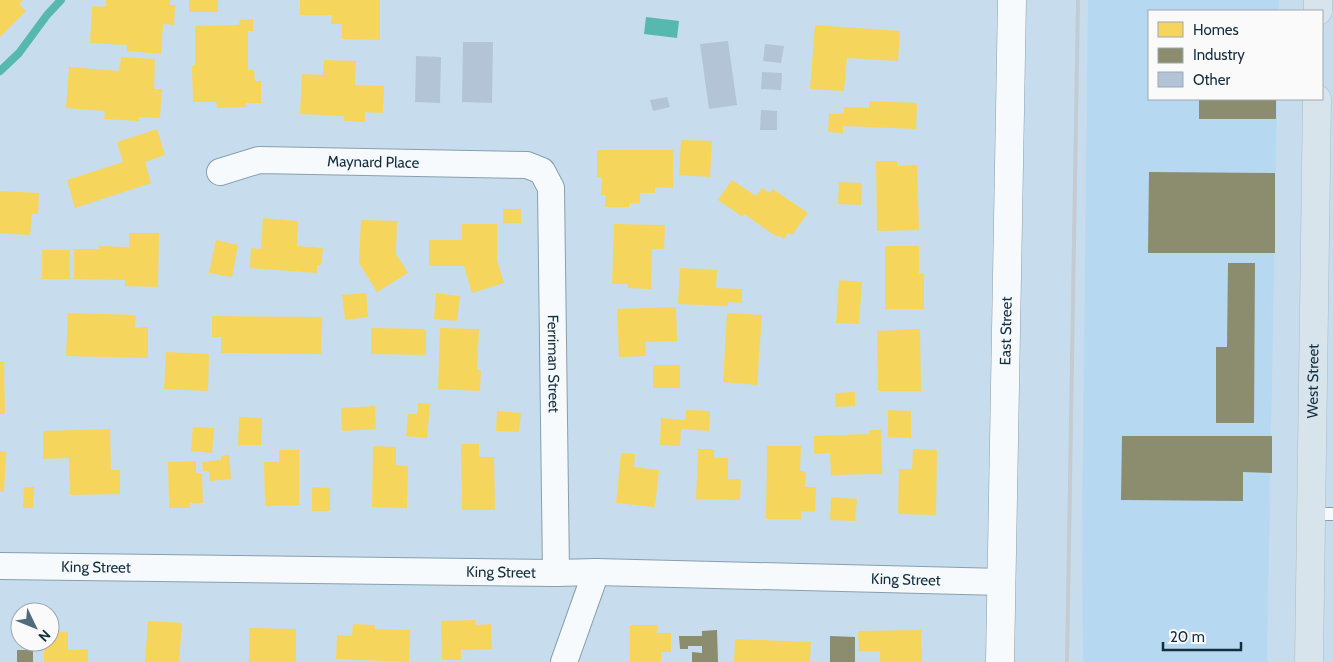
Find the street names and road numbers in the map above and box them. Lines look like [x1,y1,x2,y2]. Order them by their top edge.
street label: Maynard Place [327,152,420,172]
street label: East Street [996,297,1016,366]
street label: Ferriman Street [544,314,563,413]
street label: West Street [1303,344,1323,418]
street label: King Street [61,558,131,577]
street label: King Street [466,563,536,582]
street label: King Street [871,570,941,589]

